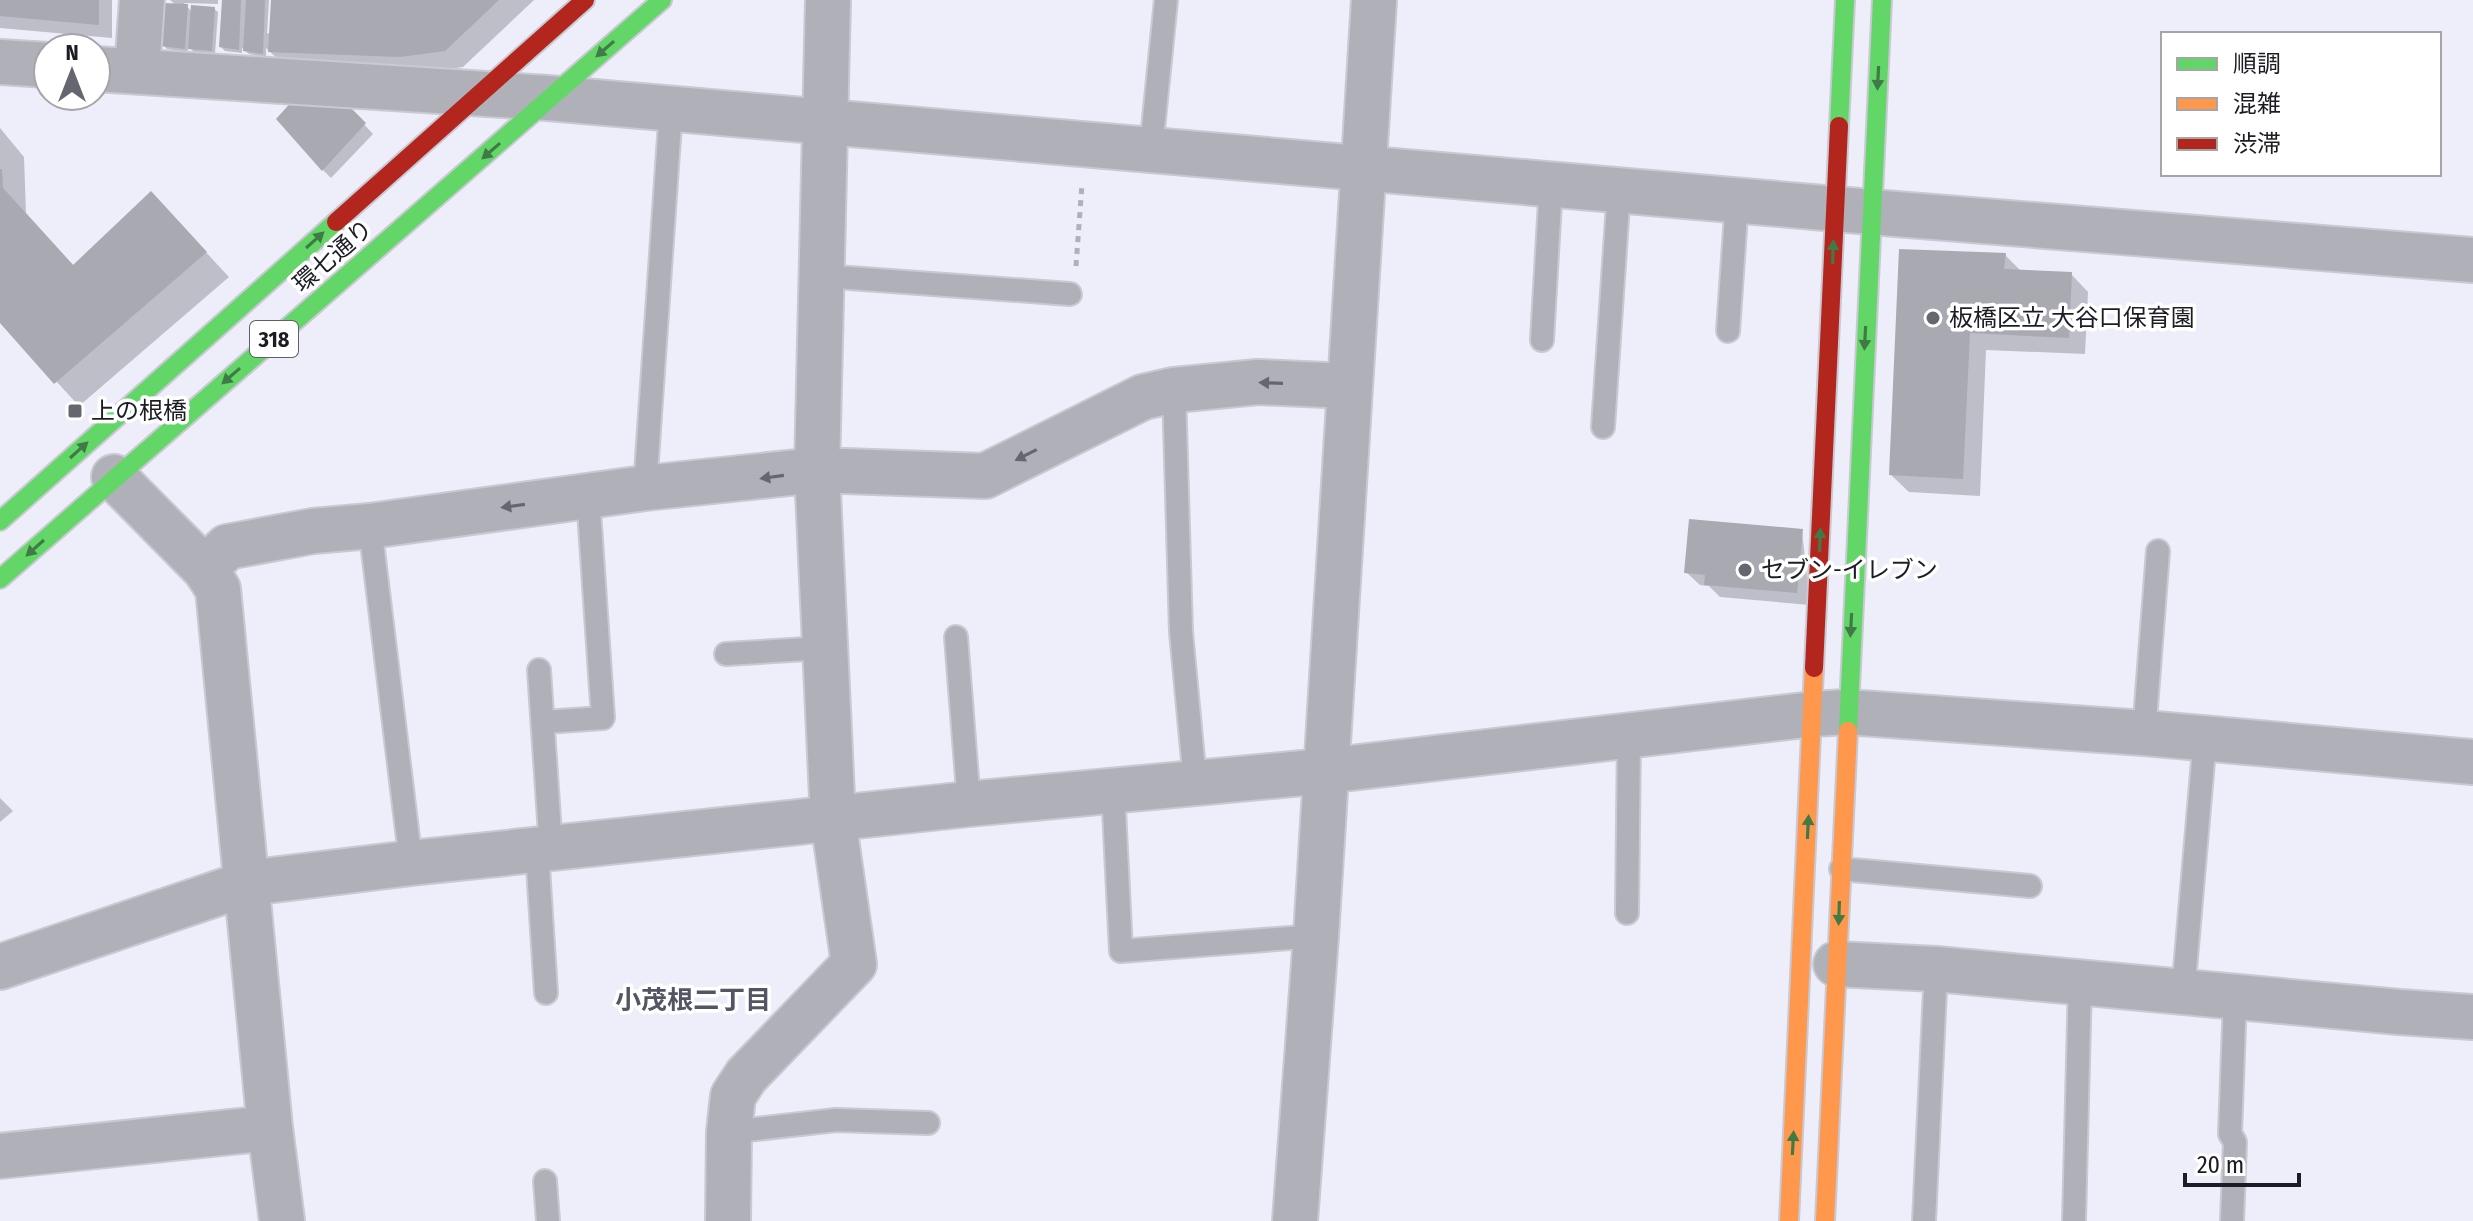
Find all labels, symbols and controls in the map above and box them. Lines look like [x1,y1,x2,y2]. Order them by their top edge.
north arrow [32,32,112,112]
legend [2161,32,2441,176]
text: N [65,39,79,66]
one-way arrow [595,40,615,57]
text: 順調 [2233,50,2281,78]
one-way arrow [1871,66,1884,91]
text: 混雑 [2233,90,2281,118]
text: 渋滞 [2233,130,2281,158]
one-way arrow [481,141,500,159]
street label: 環七通り [288,214,378,298]
one-way arrow [305,232,325,249]
one-way arrow [1826,239,1839,264]
place label: 板橋区立 大谷口保育園 [1949,304,2195,332]
marker: 板橋区立 大谷口保育園 [1924,309,1942,327]
road number: 318 [250,321,298,357]
one-way arrow [1858,326,1871,351]
one-way arrow [221,367,241,384]
one-way arrow [1258,376,1283,389]
place label: 上の根橋 [91,397,187,425]
marker: 上の根橋 [66,402,84,420]
one-way arrow [69,442,89,459]
one-way arrow [1015,449,1038,462]
one-way arrow [759,470,784,483]
one-way arrow [501,500,526,513]
one-way arrow [1814,527,1827,552]
one-way arrow [26,538,45,556]
place label: セブン-イレブン [1761,556,1938,584]
marker: セブン-イレブン [1736,561,1754,579]
one-way arrow [1845,613,1858,638]
one-way arrow [1801,814,1814,839]
one-way arrow [1832,901,1845,926]
district label: 小茂根二丁目 [615,985,771,1016]
one-way arrow [1787,1130,1800,1155]
scale bar [2185,1137,2299,1187]
text: 20 m [2197,1151,2244,1179]

